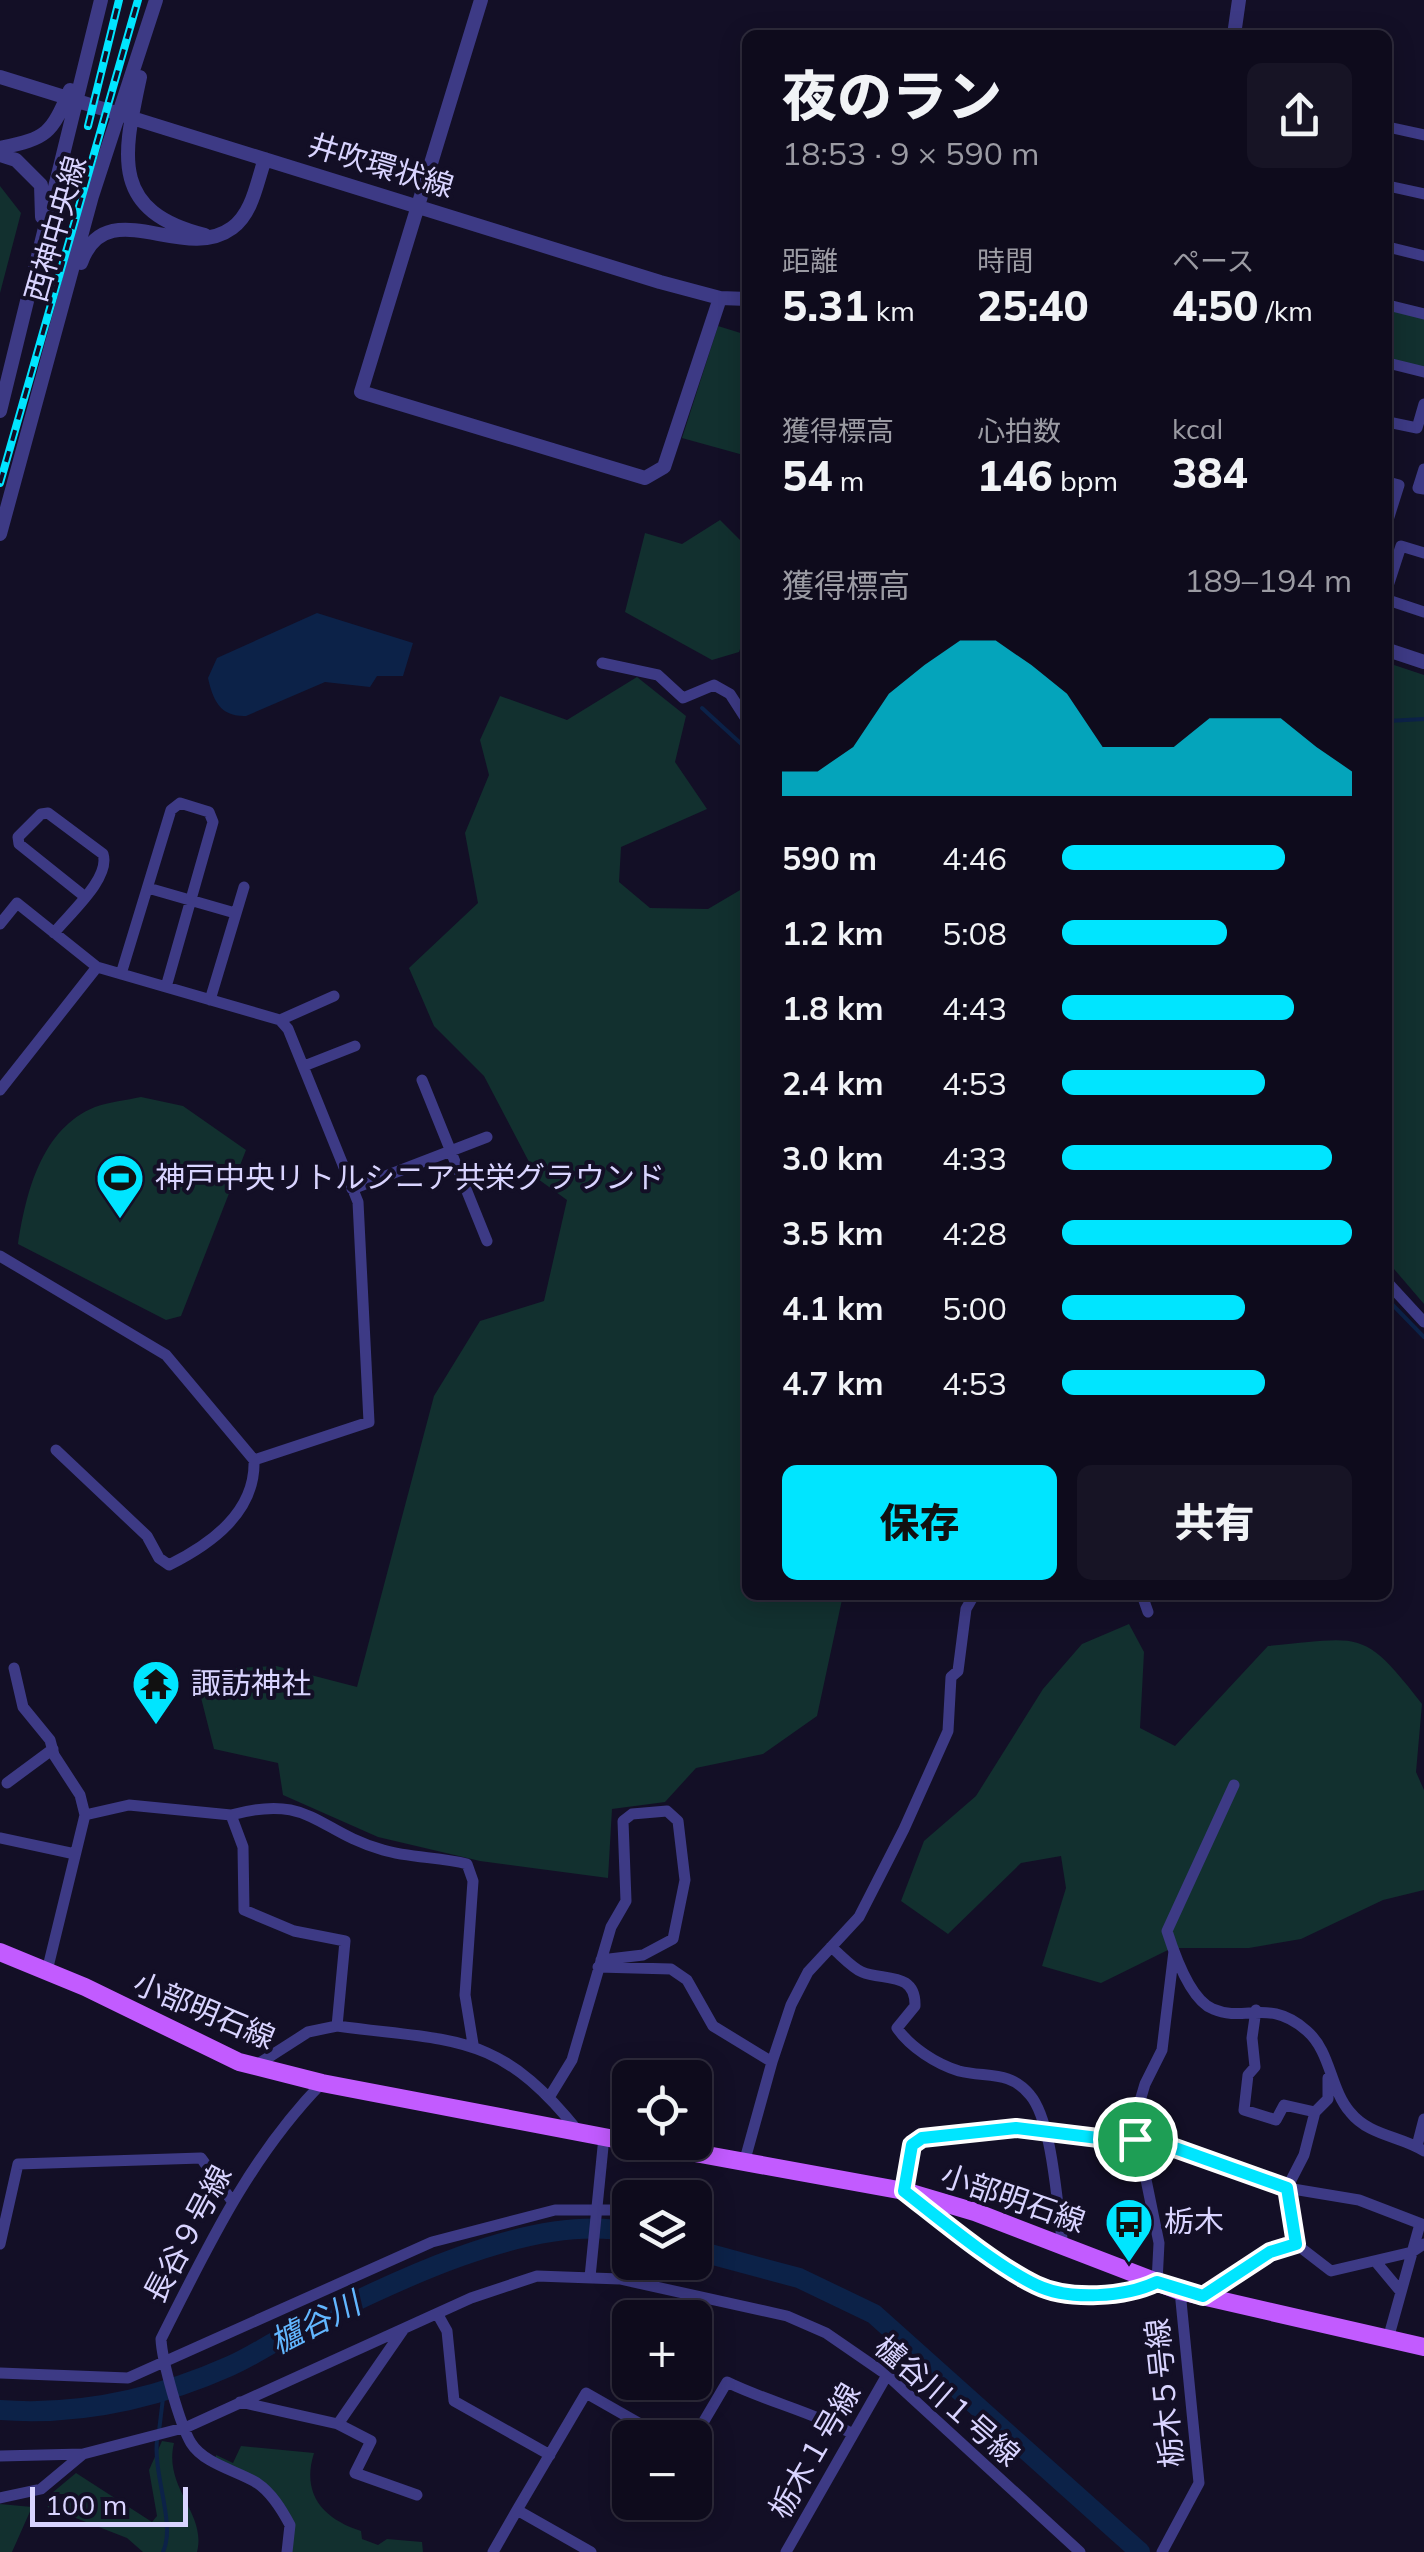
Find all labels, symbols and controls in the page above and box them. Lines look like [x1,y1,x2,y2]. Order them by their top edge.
text: 夜のラン [782,61,1002,130]
button: share [1247,63,1352,168]
street label: 井吹環状線 [304,125,459,205]
text: 18:53 · 9 × 590 m [782,133,1039,173]
street label: 西神中央線 [16,151,94,306]
text: 距離 [782,243,838,278]
text: 時間 [977,243,1033,278]
text: ペース [1172,243,1255,278]
text: 5.31 [782,279,869,332]
text: 25:40 [977,279,1089,332]
text: 4:50 [1172,279,1259,332]
text: km [869,293,915,328]
text: /km [1259,293,1313,328]
text: kcal [1172,411,1223,446]
text: 獲得標高 [782,413,894,448]
text: 心拍数 [977,413,1061,448]
text: 384 [1172,446,1248,499]
text: 54 [782,449,832,502]
text: 146 [977,449,1053,502]
text: m [832,463,864,498]
text: bpm [1053,463,1118,498]
text: 189–194 m [1184,560,1352,600]
text: 獲得標高 [782,565,910,605]
text: 590 m [782,838,877,878]
text: 4:46 [942,838,1007,878]
text: 1.2 km [782,913,884,953]
text: 5:08 [942,913,1007,953]
text: 1.8 km [782,988,884,1028]
text: 4:43 [942,988,1007,1028]
text: 2.4 km [782,1063,884,1103]
text: 4:53 [942,1063,1007,1103]
text: 3.0 km [782,1138,884,1178]
text: 4:33 [942,1138,1007,1178]
sports icon: 神戸中央リトルシニア共栄グラウンド [94,1152,146,1220]
place label: 神戸中央リトルシニア共栄グラウンド [155,1158,665,1196]
text: 3.5 km [782,1213,884,1253]
text: 4:28 [942,1213,1007,1253]
text: 4.1 km [782,1288,884,1328]
text: 5:00 [942,1288,1007,1328]
text: 4.7 km [782,1363,884,1403]
text: 4:53 [942,1363,1007,1403]
button: 保存 [782,1465,1057,1580]
button: 共有 [1077,1465,1352,1580]
temple icon: 諏訪神社 [130,1658,182,1726]
place label: 諏訪神社 [191,1664,311,1702]
street label: 小部明石線 [128,1963,281,2057]
map controls [612,2060,712,2520]
button: locate [612,2060,712,2160]
pin [1093,2097,1178,2182]
icon: arrive [1108,2112,1163,2167]
street label: 小部明石線 [936,2156,1090,2240]
street label: 長谷９号線 [135,2158,239,2309]
button: layers [612,2180,712,2280]
bus stop icon: 栃木 [1103,2196,1155,2264]
place label: 栃木 [1164,2202,1224,2240]
water label: 櫨谷川 [263,2281,369,2362]
button: + [612,2300,712,2400]
street label: 栃木５号線 [1137,2317,1191,2470]
street label: 櫨谷川１号線 [867,2327,1028,2474]
street label: 栃木１号線 [760,2376,868,2525]
button: − [612,2420,712,2520]
scale bar [30,2482,188,2526]
text: 100 m [45,2487,127,2522]

